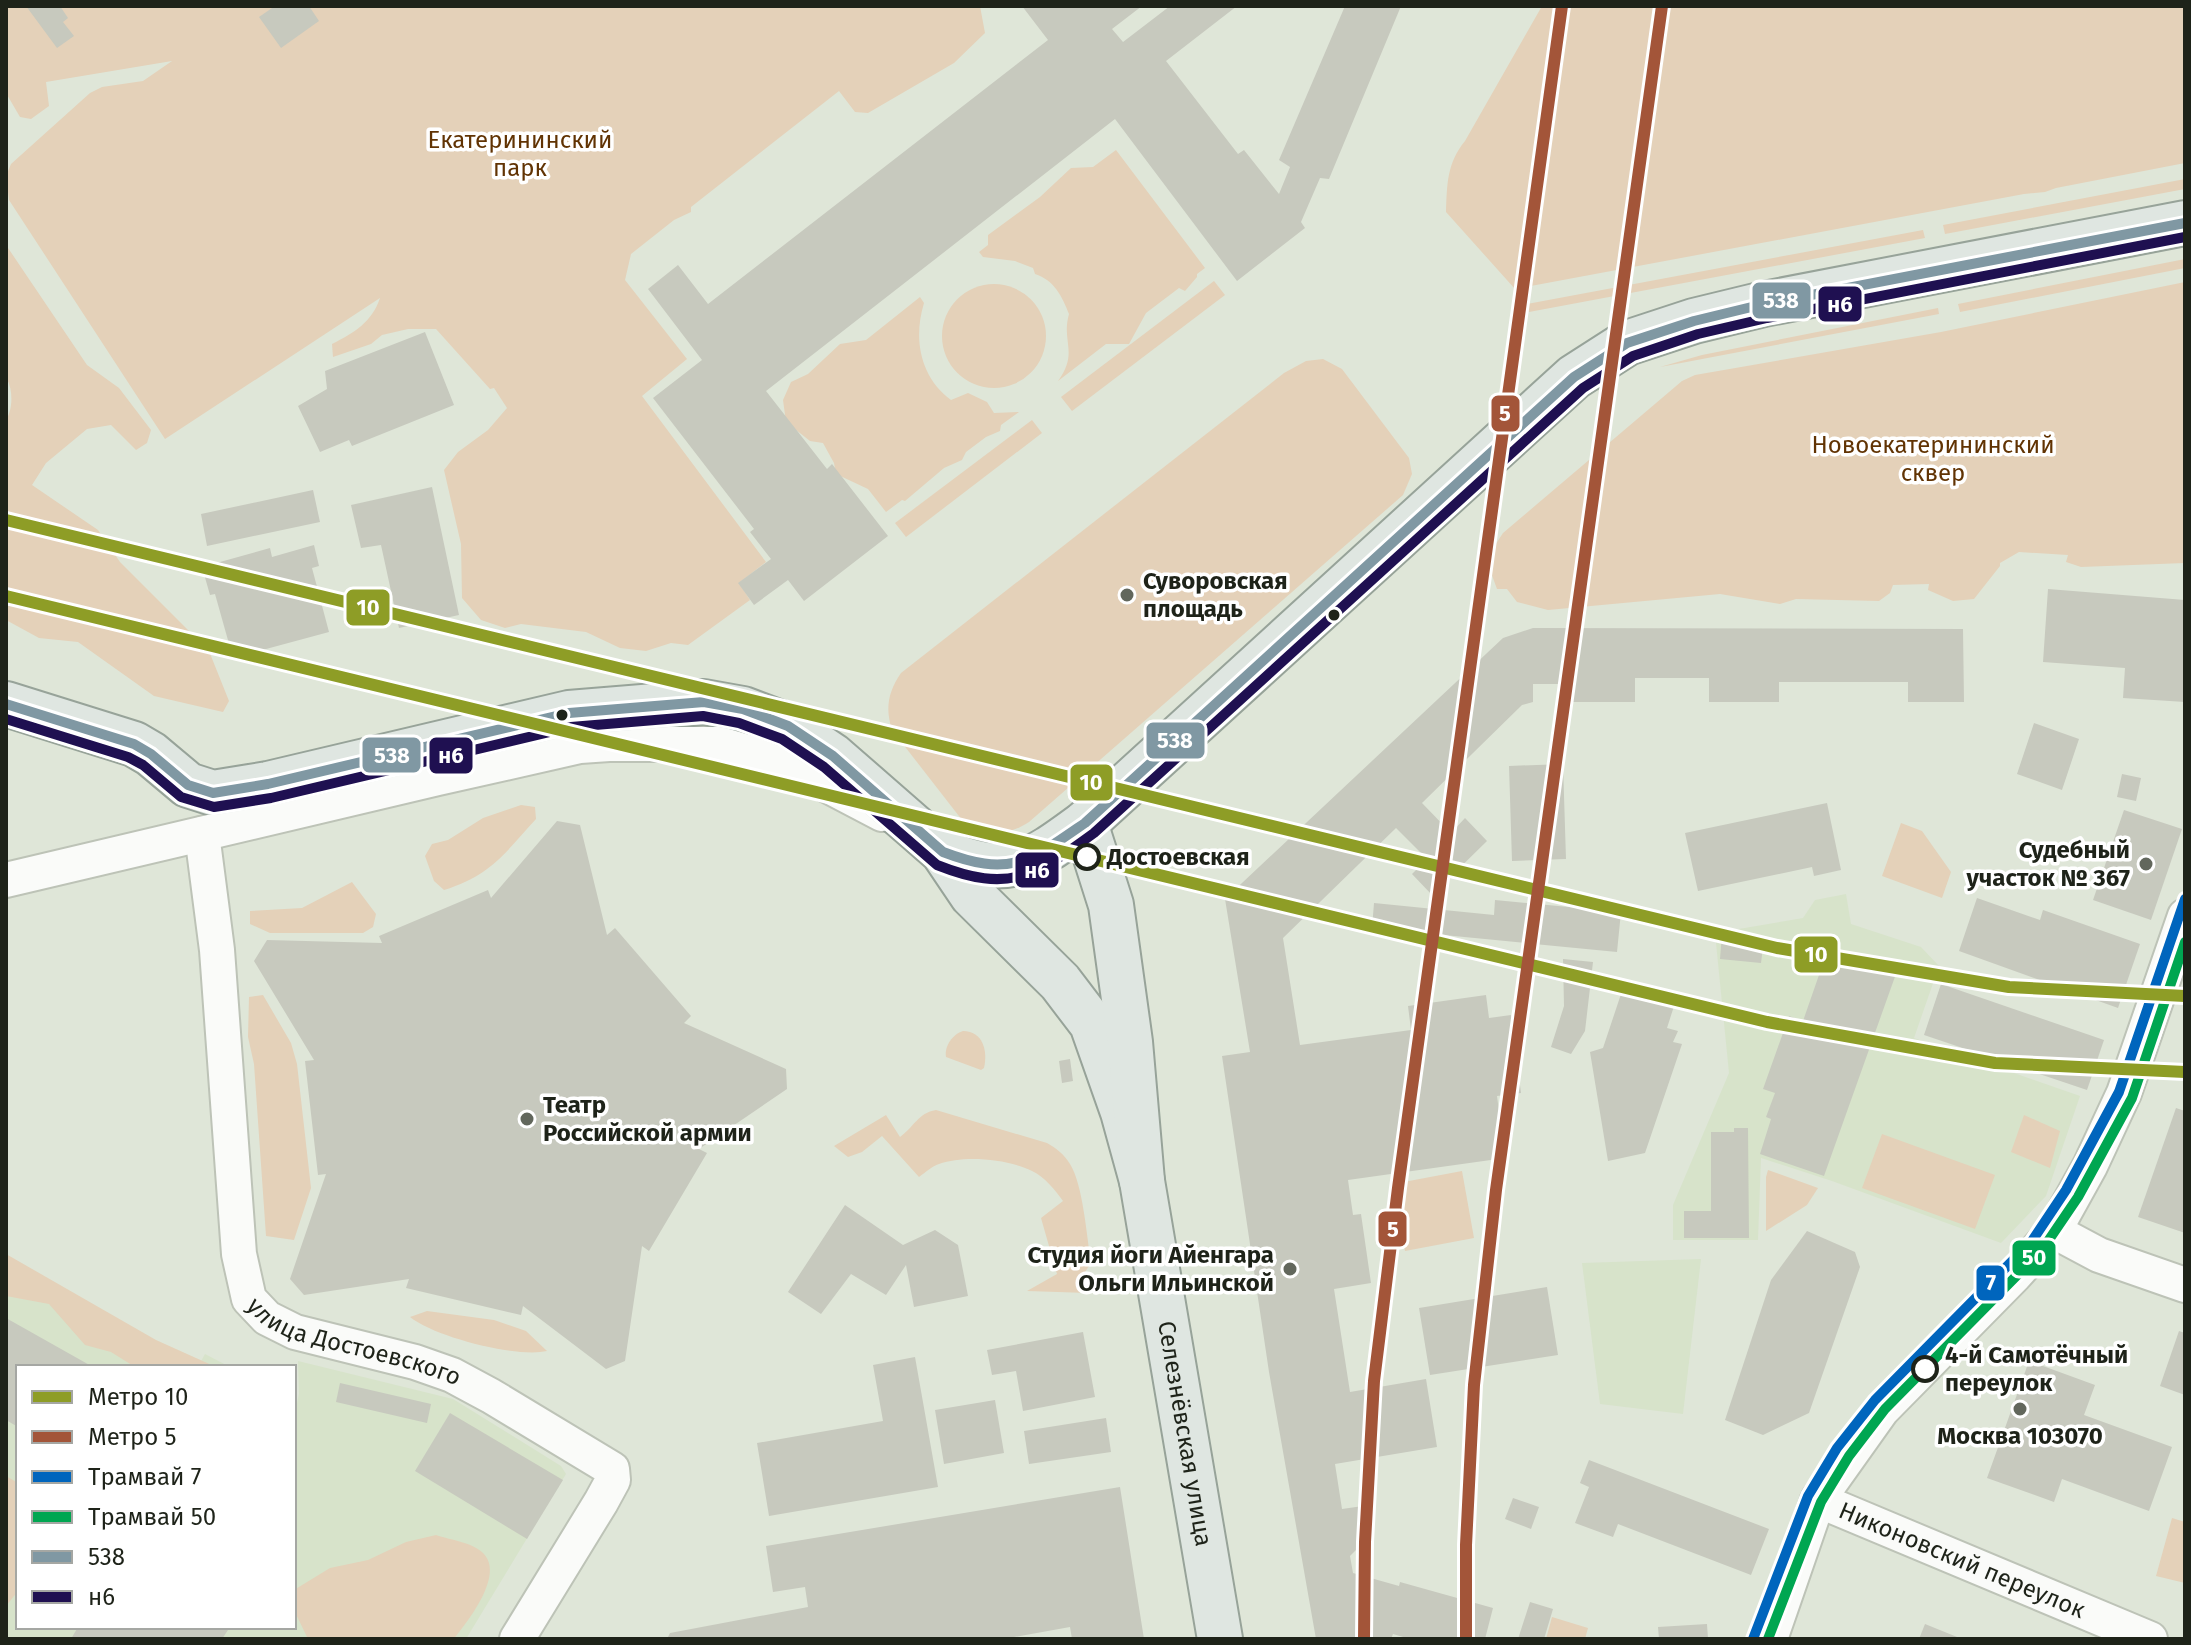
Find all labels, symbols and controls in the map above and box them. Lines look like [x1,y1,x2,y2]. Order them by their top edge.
park label: Екатерининский парк [428,126,612,182]
line badge: 538 [1751,281,1812,320]
line badge: н6 [1817,285,1863,323]
text: 538 [1763,287,1799,314]
text: н6 [1827,291,1853,318]
line badge: 5 [1490,394,1521,433]
text: 5 [1499,400,1511,427]
park label: Новоекатерининский сквер [1811,431,2055,487]
place label: Суворовская площадь [1143,567,1288,623]
marker: Суворовская площадь [1118,586,1136,604]
line badge: 10 [345,588,391,627]
text: 10 [356,594,380,621]
unlabelled marker [1326,607,1342,623]
unlabelled marker [554,707,570,723]
line badge: 538 [1145,721,1206,760]
text: 538 [1157,727,1193,754]
line badge: 538 [361,736,422,774]
line badge: н6 [428,736,474,775]
text: 538 [374,742,410,769]
text: н6 [438,742,464,769]
line badge: 10 [1069,763,1114,802]
text: 10 [1079,769,1103,796]
place label: Судебный участок № 367 [1966,836,2130,892]
place label: Достоевская [1106,843,1250,871]
marker: Достоевская [1074,844,1100,870]
line badge: н6 [1014,851,1060,889]
marker: Судебный участок № 367 [2137,855,2155,873]
text: н6 [1024,857,1050,884]
line badge: 10 [1793,935,1839,974]
text: 10 [1804,941,1828,968]
place label: Театр Российской армии [543,1091,752,1147]
marker: Театр Российской армии [518,1110,536,1128]
line badge: 5 [1377,1210,1408,1248]
text: 5 [1387,1216,1399,1243]
line badge: 50 [2011,1239,2057,1277]
place label: Студия йоги Айенгара Ольги Ильинской [1027,1241,1274,1297]
text: 50 [2022,1244,2046,1271]
marker: Студия йоги Айенгара Ольги Ильинской [1281,1260,1299,1278]
line badge: 7 [1975,1264,2006,1302]
text: 7 [1986,1269,1996,1296]
street label: улица Достоевского [241,1292,466,1391]
street label: Селезнёвская улица [1152,1319,1218,1548]
place label: 4-й Самотёчный переулок [1945,1341,2128,1397]
marker: 4-й Самотёчный переулок [1912,1356,1938,1382]
legend [16,1365,296,1629]
text: Метро 10 [88,1383,188,1411]
marker: Москва 103070 [2011,1400,2029,1418]
place label: Москва 103070 [1937,1422,2103,1450]
text: Метро 5 [88,1423,177,1451]
text: Трамвай 7 [88,1463,201,1491]
street label: Никоновский переулок [1835,1496,2090,1624]
text: Трамвай 50 [88,1503,216,1531]
text: 538 [88,1543,125,1571]
text: н6 [88,1583,115,1611]

